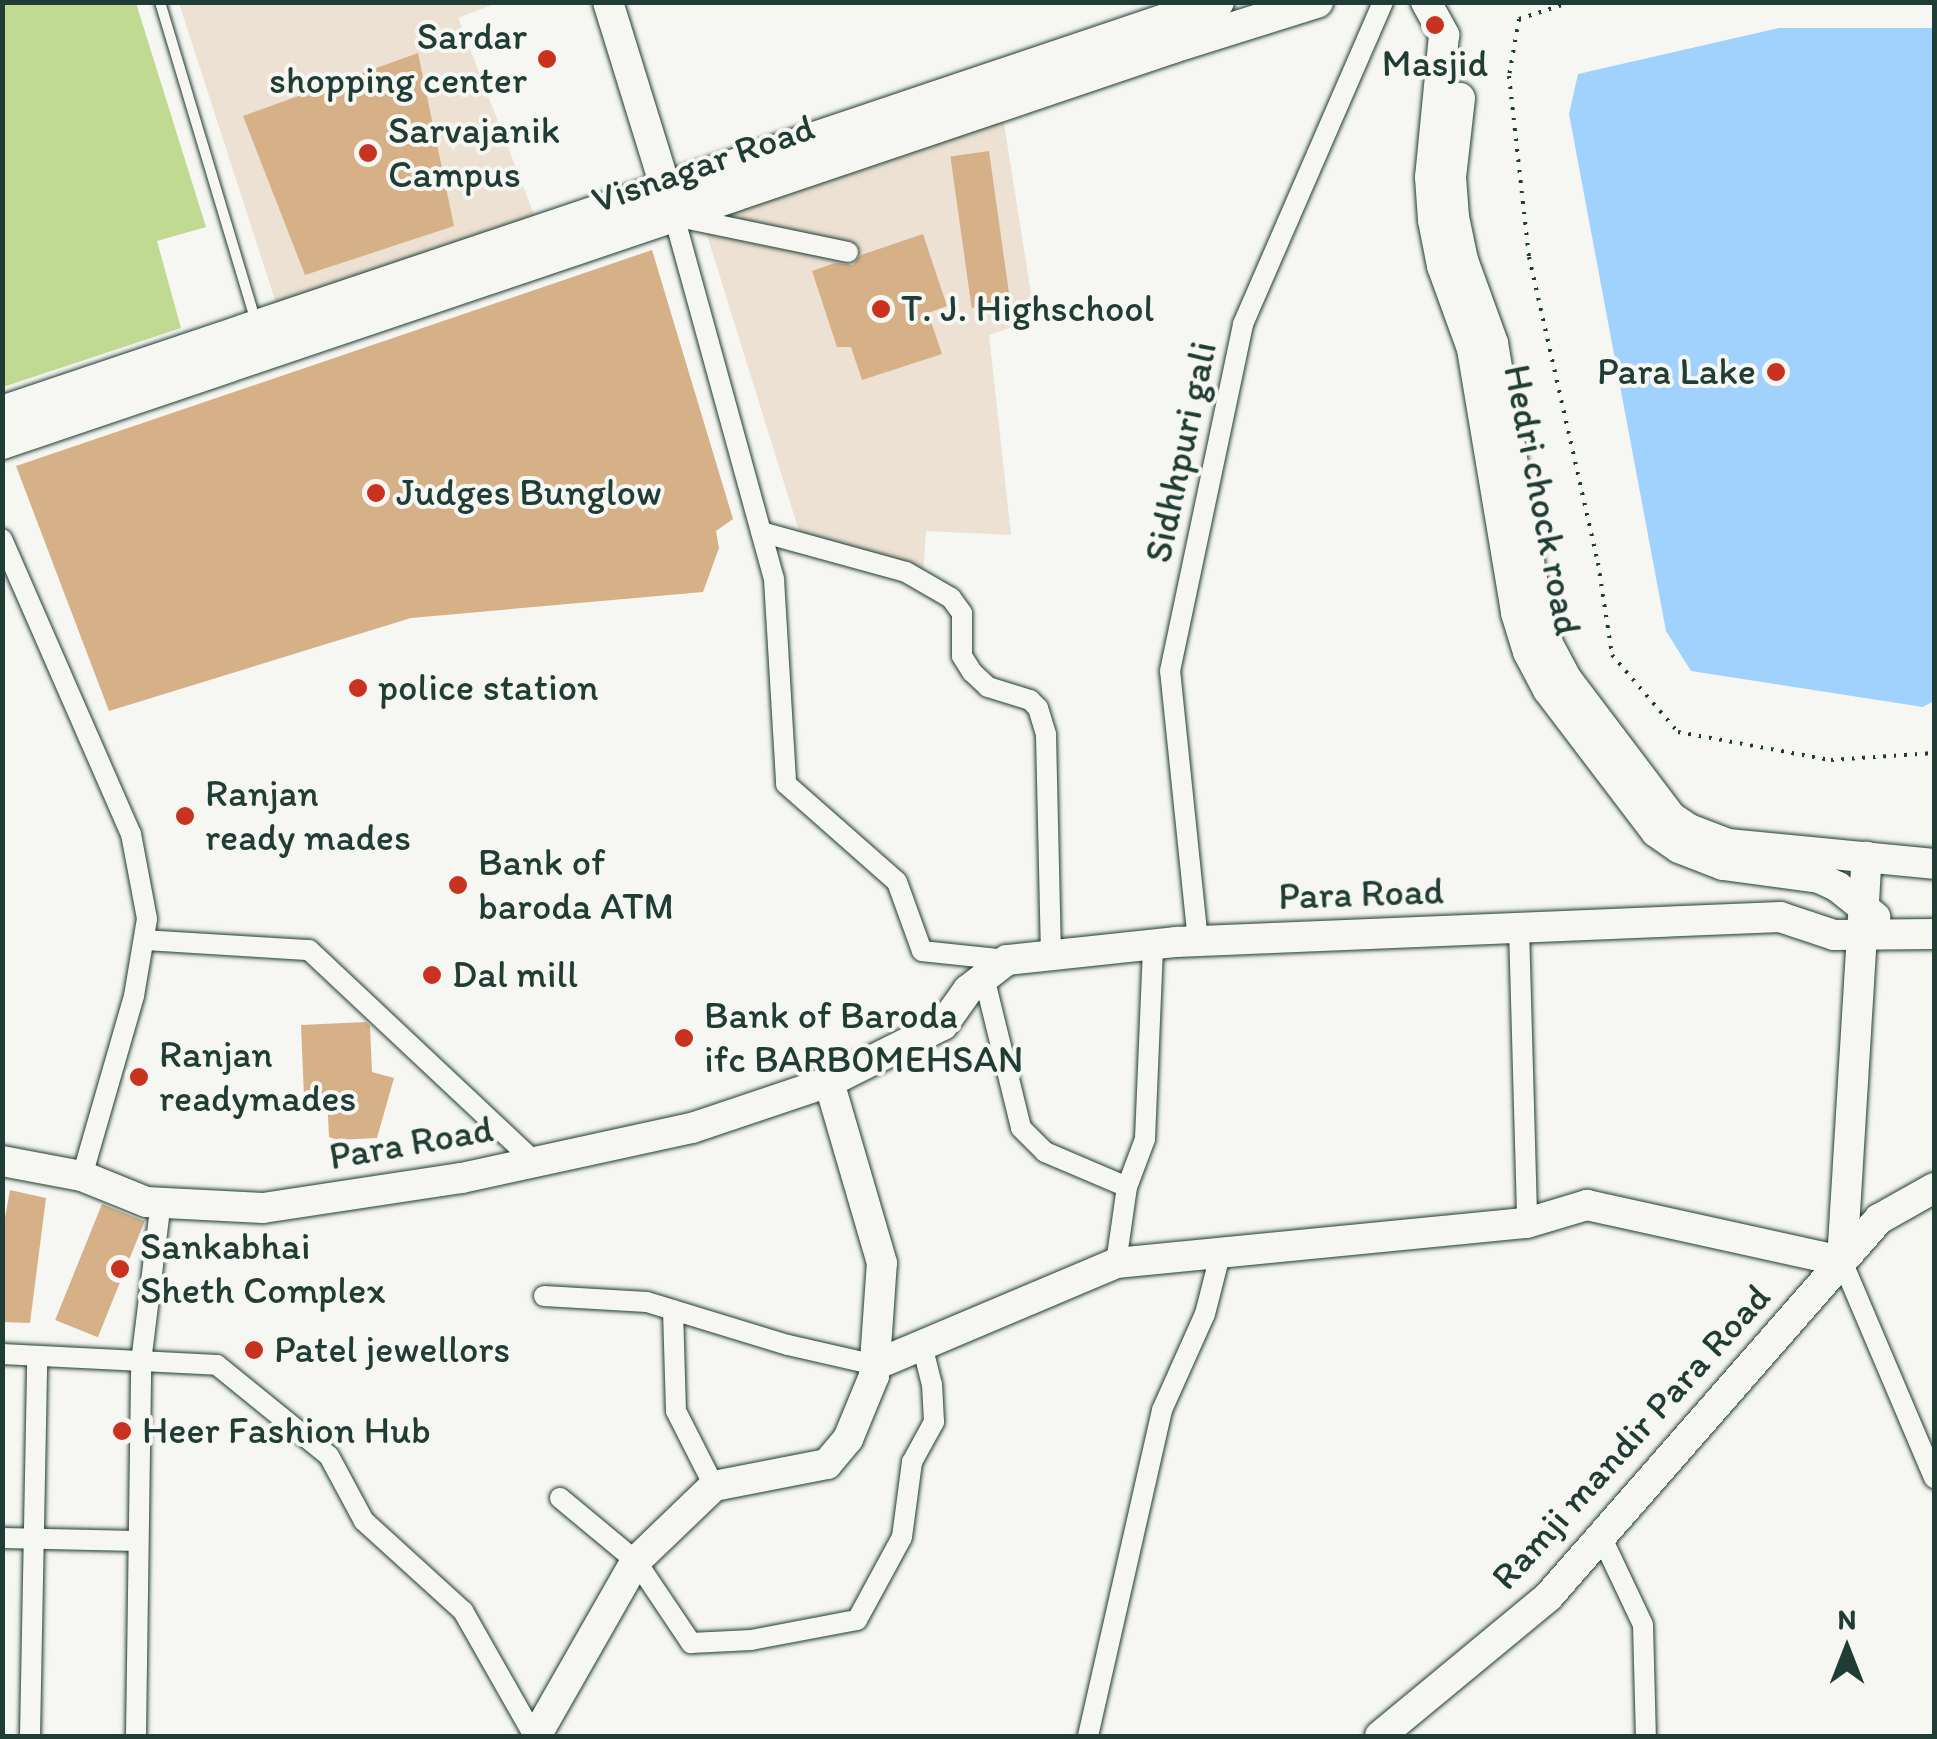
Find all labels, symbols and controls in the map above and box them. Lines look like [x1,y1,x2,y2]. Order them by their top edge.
place label: Sardar shopping center [269,14,527,103]
marker: Masjid [1424,14,1446,36]
place label: Masjid [1382,41,1488,87]
marker: Sardar shopping center [536,48,558,70]
street label: Visnagar Road [586,105,820,223]
place label: Sarvajanik Campus [388,108,560,198]
marker: Sarvajanik Campus [357,142,379,164]
place label: T. J. Highschool [901,286,1155,332]
marker: T. J. Highschool [870,298,892,320]
street label: Sidhhpuri gali [1135,337,1227,567]
place label: Para Lake [1597,349,1756,395]
street label: Hedri chock road [1493,361,1591,639]
marker: Para Lake [1765,361,1787,383]
place label: Judges Bunglow [396,470,662,516]
marker: Judges Bunglow [365,482,387,504]
place label: police station [378,665,598,711]
marker: police station [347,677,369,699]
place label: Ranjan ready mades [205,771,411,861]
marker: Ranjan ready mades [174,805,196,827]
place label: Bank of baroda ATM [478,840,674,929]
street label: Para Road [1278,868,1444,920]
marker: Bank of baroda ATM [447,874,469,896]
place label: Dal mill [452,952,579,998]
marker: Dal mill [421,964,443,986]
place label: Bank of Baroda ifc BARB0MEHSAN [704,993,1023,1082]
marker: Bank of Baroda ifc BARB0MEHSAN [673,1027,695,1049]
place label: Ranjan readymades [159,1032,356,1122]
marker: Ranjan readymades [128,1066,150,1088]
street label: Para Road [326,1106,496,1180]
place label: Sankabhai Sheth Complex [140,1224,385,1314]
marker: Sankabhai Sheth Complex [109,1258,131,1280]
street label: Ramji mandir Para Road [1483,1276,1779,1598]
place label: Patel jewellors [274,1327,509,1373]
marker: Patel jewellors [243,1339,265,1361]
place label: Heer Fashion Hub [142,1408,429,1454]
marker: Heer Fashion Hub [111,1420,133,1442]
north arrow [1797,1599,1897,1699]
text: N [1838,1602,1856,1636]

